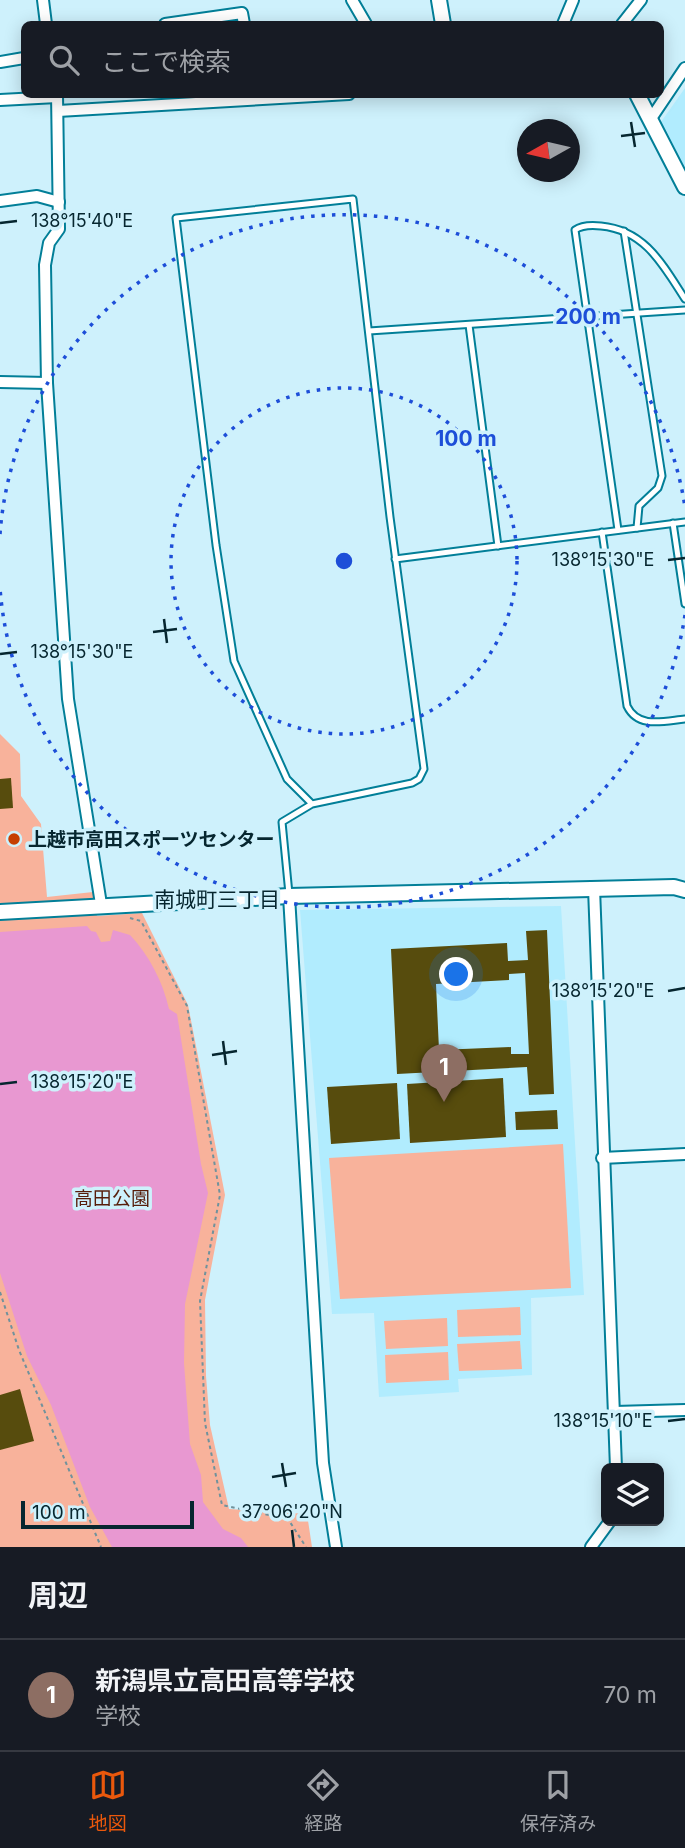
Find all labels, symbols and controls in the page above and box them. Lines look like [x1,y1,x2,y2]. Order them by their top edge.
search box [21,21,664,98]
icon: search [45,41,83,79]
text: ここで検索 [101,46,231,77]
north arrow [517,119,580,182]
text: 138°15'40"E [31,210,133,231]
text: 200 m [555,304,621,329]
text: 100 m [435,426,497,451]
centre of rings [332,549,356,573]
text: 138°15'30"E [552,549,654,570]
text: 138°15'30"E [31,641,133,662]
place label: 上越市高田スポーツセンター [28,828,275,851]
marker: 上越市高田スポーツセンター [6,831,22,847]
district label: 南城町三丁目 [154,887,280,912]
your location [439,957,473,991]
text: 138°15'20"E [552,980,654,1001]
pin: 1 [421,1044,467,1102]
text: 138°15'20"E [31,1071,133,1092]
park label: 高田公園 [74,1187,150,1210]
text: 138°15'10"E [553,1410,653,1431]
map controls [601,1463,664,1526]
button: layers [601,1463,664,1526]
scale bar [21,1498,194,1530]
text: 100 m [32,1501,86,1524]
text: 37°06'20"N [241,1501,343,1522]
text: 周辺 [28,1577,88,1613]
text: 新潟県立高田高等学校 [95,1665,355,1696]
text: 1 [46,1681,56,1709]
text: 70 m [603,1681,657,1709]
text: 学校 [95,1702,141,1730]
tab: 地図 [89,1766,127,1835]
tab: 経路 [304,1766,342,1835]
tab: 保存済み [520,1766,596,1835]

